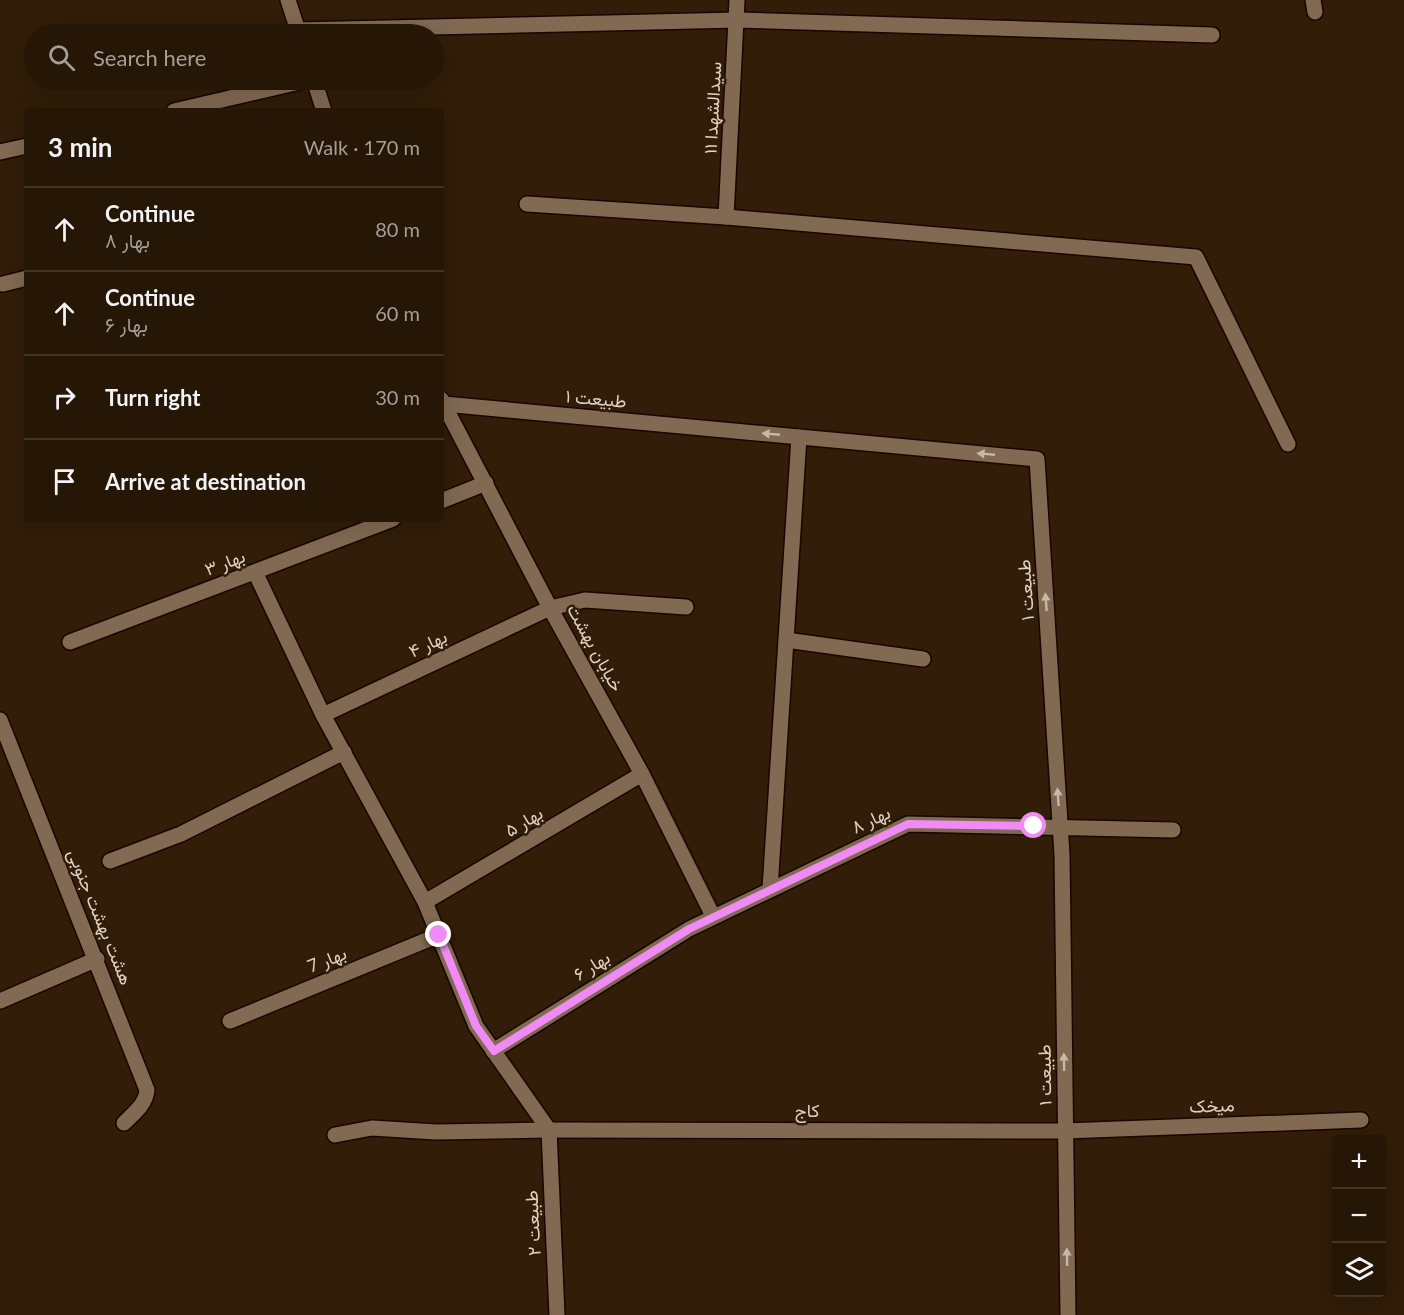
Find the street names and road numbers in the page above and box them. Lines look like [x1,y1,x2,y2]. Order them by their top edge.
street label: سیدالشهدا ۱۱ [699,61,726,155]
street label: طبیعت ۱ [565,384,628,412]
street label: بهار ۳ [201,544,248,581]
street label: طبیعت ۱ [1012,559,1038,621]
street label: خیابان بهشت [562,600,629,695]
street label: بهار ۴ [405,625,451,662]
street label: بهار ۵ [501,801,547,842]
street label: بهار ۸ [848,801,894,839]
street label: هشت بهشت جنوبی [63,845,138,988]
street label: بهار 7 [304,941,350,978]
street label: بهار ۶ [569,946,614,986]
street label: طبیعت ۱ [1032,1044,1056,1106]
street label: میخک [1189,1093,1235,1117]
street label: کاج [795,1099,819,1123]
street label: طبیعت ۲ [519,1190,545,1256]

